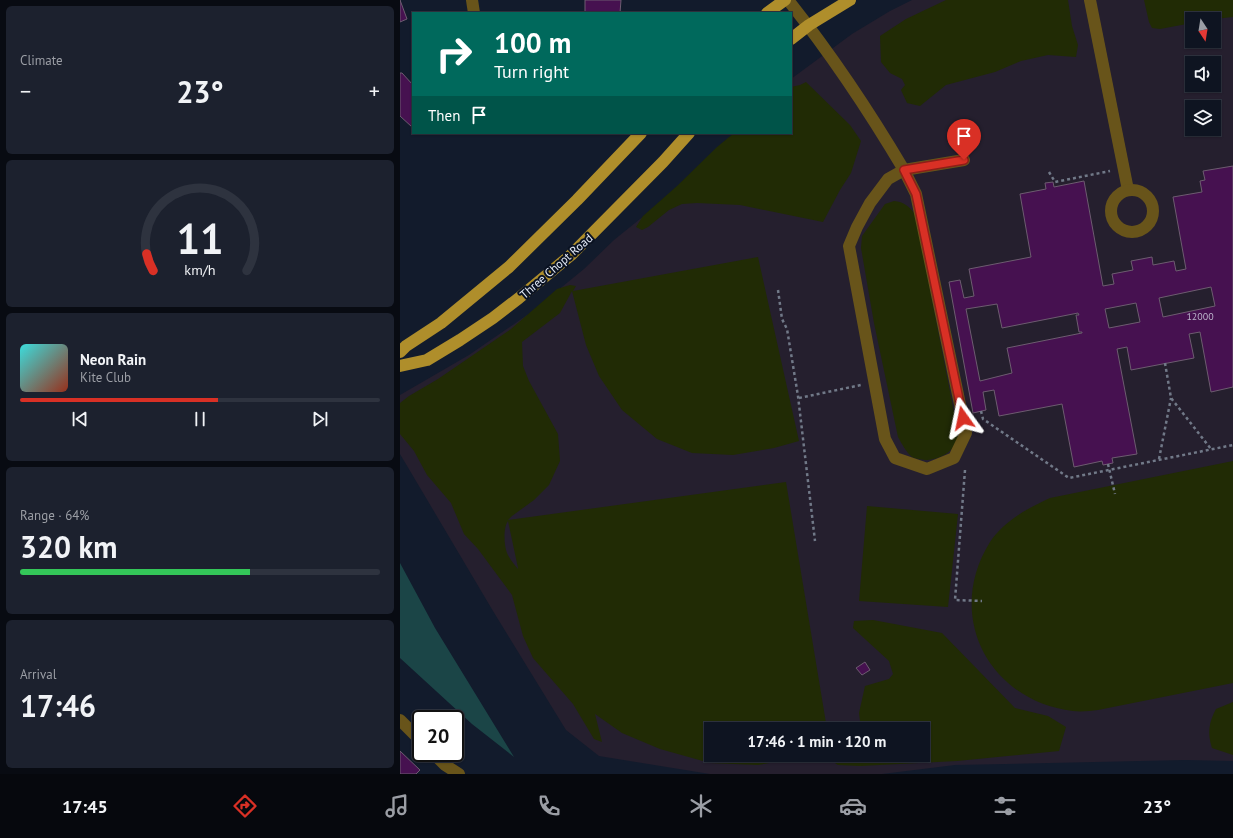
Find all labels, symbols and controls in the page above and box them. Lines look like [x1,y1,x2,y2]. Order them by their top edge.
north arrow [1185,12,1221,48]
map controls [1185,12,1221,136]
text: 100 m [494,24,571,61]
icon: right [428,28,480,80]
text: Climate [20,52,63,69]
button: sound [1185,56,1221,92]
text: Turn right [494,60,569,83]
text: 23° [176,72,224,111]
text: − [20,77,31,105]
text: + [369,77,380,105]
button: layers [1185,100,1221,136]
icon: arrive [468,104,490,126]
text: Then [428,106,460,125]
pin [947,119,981,160]
icon: arrive [953,125,975,147]
text: 11 [176,212,224,265]
street label: Three Chopt Road [517,230,595,302]
text: km/h [184,260,216,279]
house number: 12000 [1186,310,1214,323]
text: Neon Rain [80,350,146,369]
text: Kite Club [80,369,131,386]
position arrow [942,397,984,439]
icon: previous [69,408,91,430]
icon: pause [189,408,211,430]
icon: next [309,408,331,430]
text: Range · 64% [20,507,89,524]
text: 320 km [20,527,118,566]
text: Arrival [20,666,56,683]
text: 17:46 [20,686,96,725]
speed limit sign: 20 [412,710,464,762]
text: 17:46 · 1 min · 120 m [748,732,886,751]
icon: directions [231,792,259,820]
icon: music [383,792,411,820]
icon: phone [535,792,563,820]
icon: climate [687,792,715,820]
icon: car [839,792,867,820]
icon: filters [991,792,1019,820]
text: 17:45 [62,795,108,818]
text: 23° [1143,795,1171,818]

